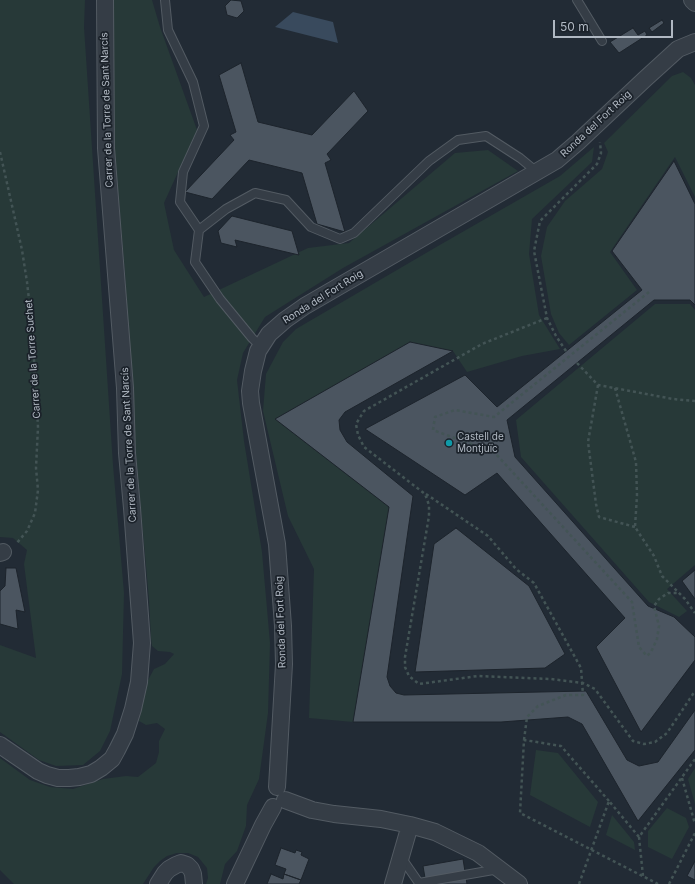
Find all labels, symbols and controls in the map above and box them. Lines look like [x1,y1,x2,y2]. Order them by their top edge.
scale bar [555,12,675,38]
text: 50 m [560,19,589,34]
street label: Carrer de la Torre de Sant Narcís [98,32,116,188]
street label: Ronda del Fort Roig [558,88,634,160]
street label: Ronda del Fort Roig [281,267,365,327]
street label: Carrer de la Torre Suchet [23,299,43,419]
street label: Carrer de la Torre de Sant Narcís [119,367,139,523]
place label: Castell de Montjuïc [457,431,504,454]
marker: Castell de Montjuïc [444,438,454,448]
street label: Ronda del Fort Roig [273,576,289,668]

